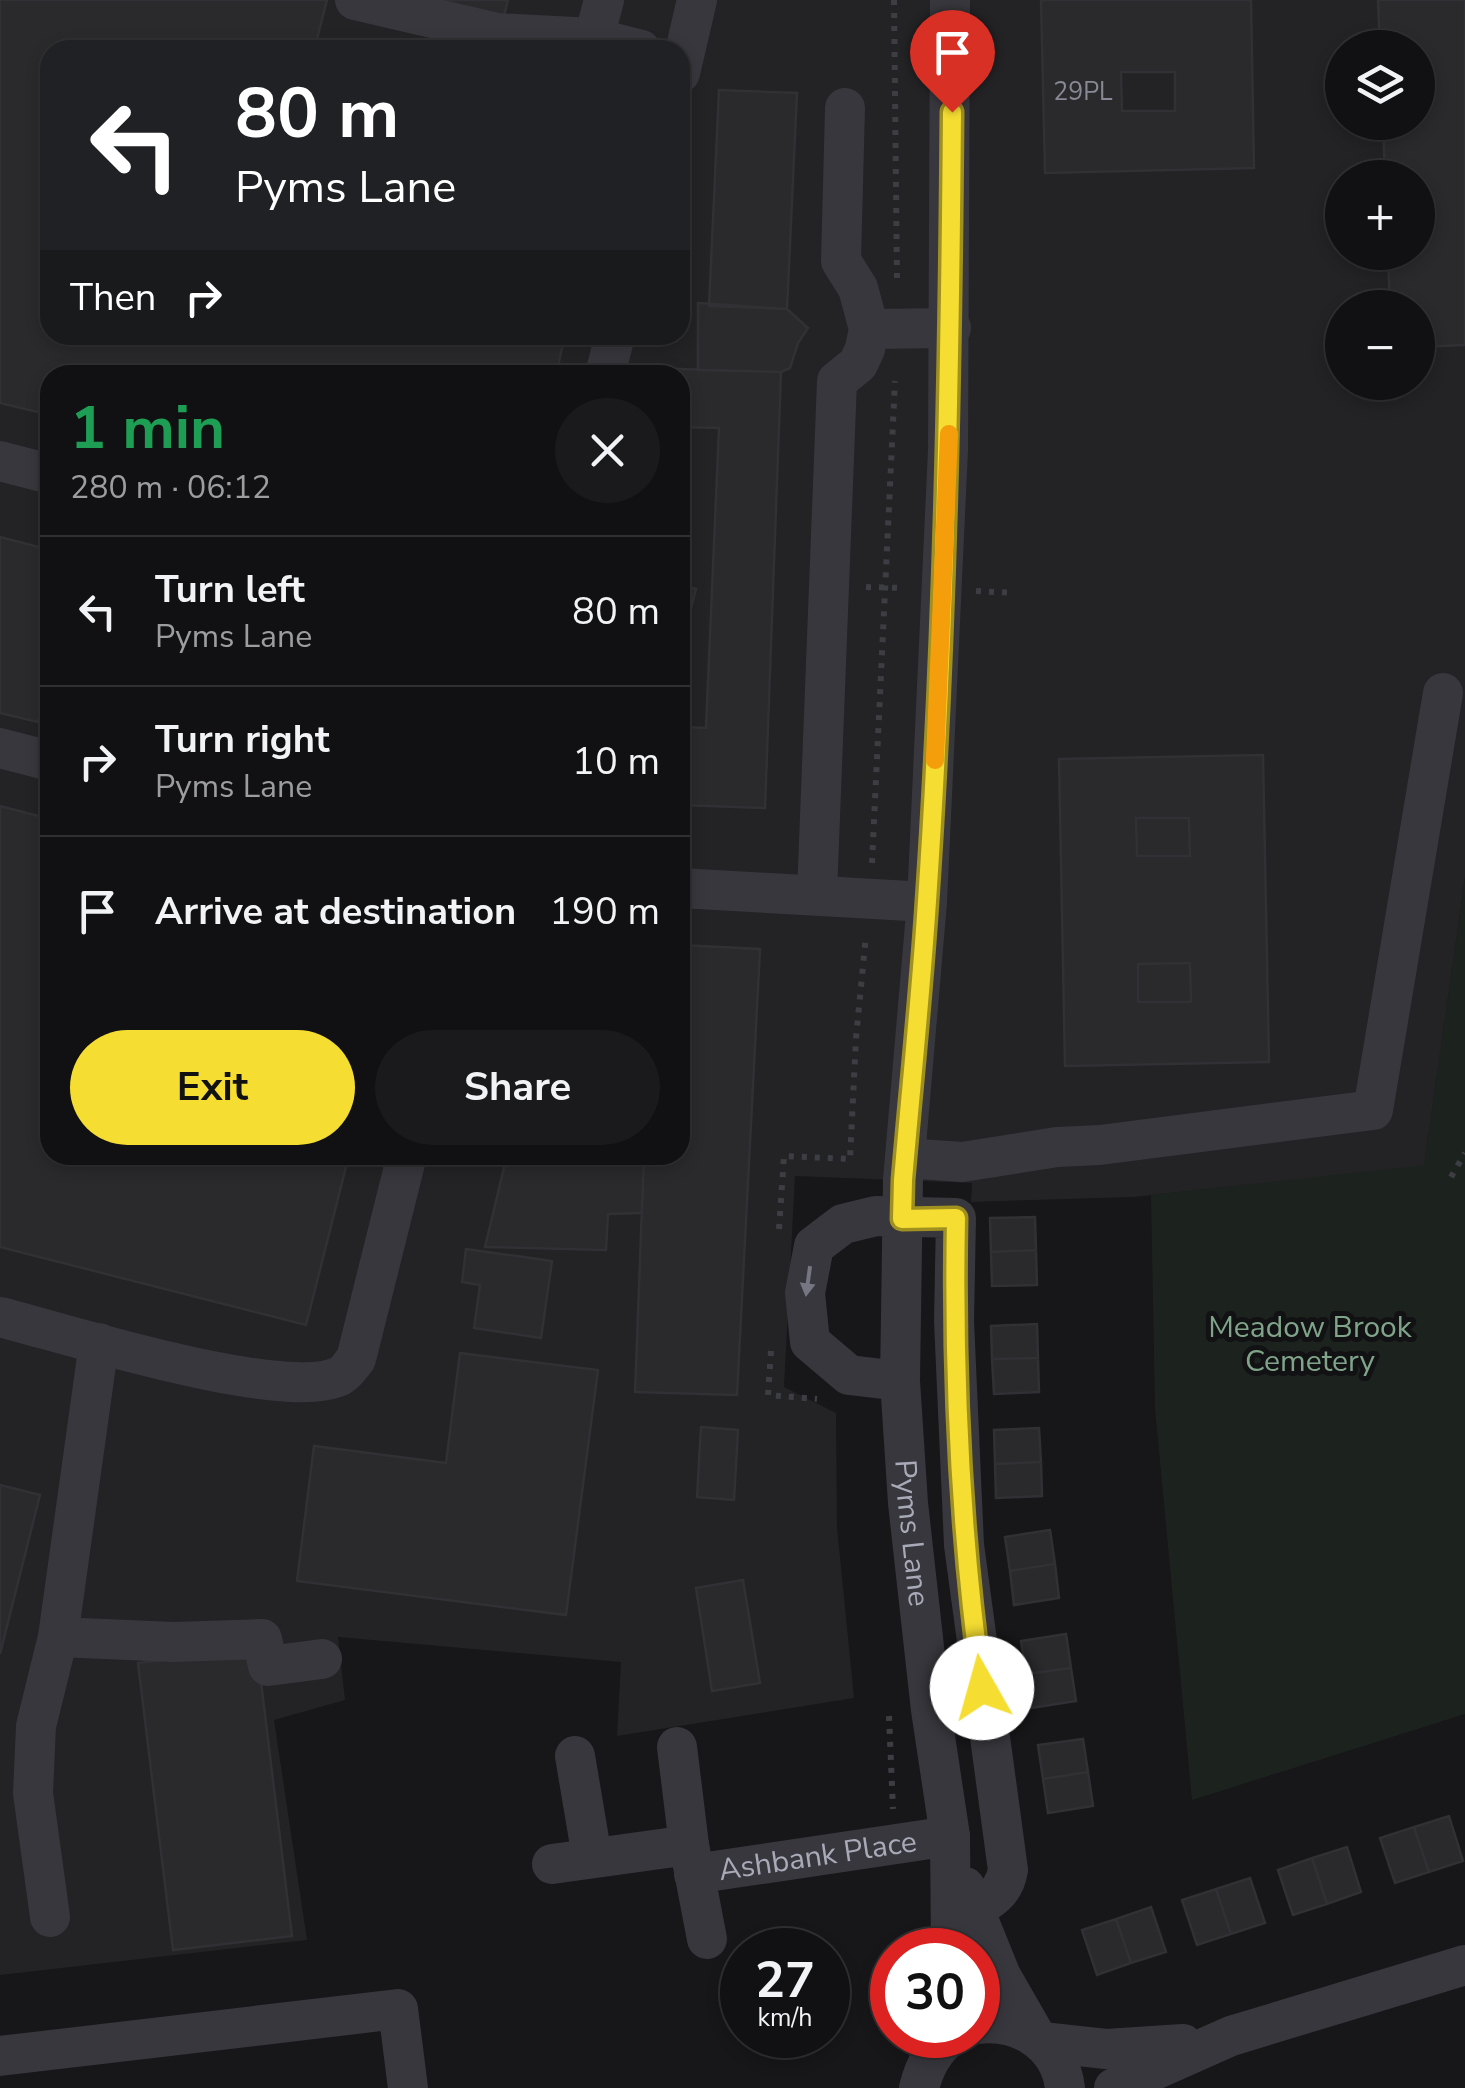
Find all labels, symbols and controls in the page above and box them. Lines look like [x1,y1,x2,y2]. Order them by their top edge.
pin [910,10,995,113]
icon: arrive [925,25,980,80]
map controls [1325,30,1435,400]
button: layers [1325,30,1435,140]
text: 80 m [235,66,399,162]
house number: 29PL [1053,75,1113,109]
icon: left [70,80,200,210]
text: Pyms Lane [235,157,456,218]
button: + [1325,160,1435,270]
icon: right [176,270,231,325]
text: Then [70,272,156,323]
button: − [1325,290,1435,400]
text: 1 min [70,387,225,469]
button: close [555,398,660,503]
text: 280 m · 06:12 [70,466,271,509]
text: Turn left [155,564,305,615]
icon: left [70,584,125,639]
text: 80 m [572,586,660,637]
text: Pyms Lane [155,615,312,658]
text: Turn right [155,714,330,765]
icon: right [70,734,125,789]
text: 10 m [572,736,660,787]
text: Pyms Lane [155,765,312,808]
icon: arrive [70,884,125,939]
text: Arrive at destination [155,886,516,937]
text: 190 m [549,886,660,937]
button: Exit [70,1030,355,1145]
button: Share [375,1030,660,1145]
one-way arrow [800,1266,816,1297]
park label: Meadow Brook Cemetery [1208,1307,1413,1382]
street label: Pyms Lane [884,1458,939,1609]
position arrow [930,1636,1034,1740]
street label: Ashbank Place [716,1821,919,1891]
speed limit sign: 30 [870,1928,1000,2058]
text: 27 [755,1946,815,2015]
text: km/h [757,2001,813,2035]

